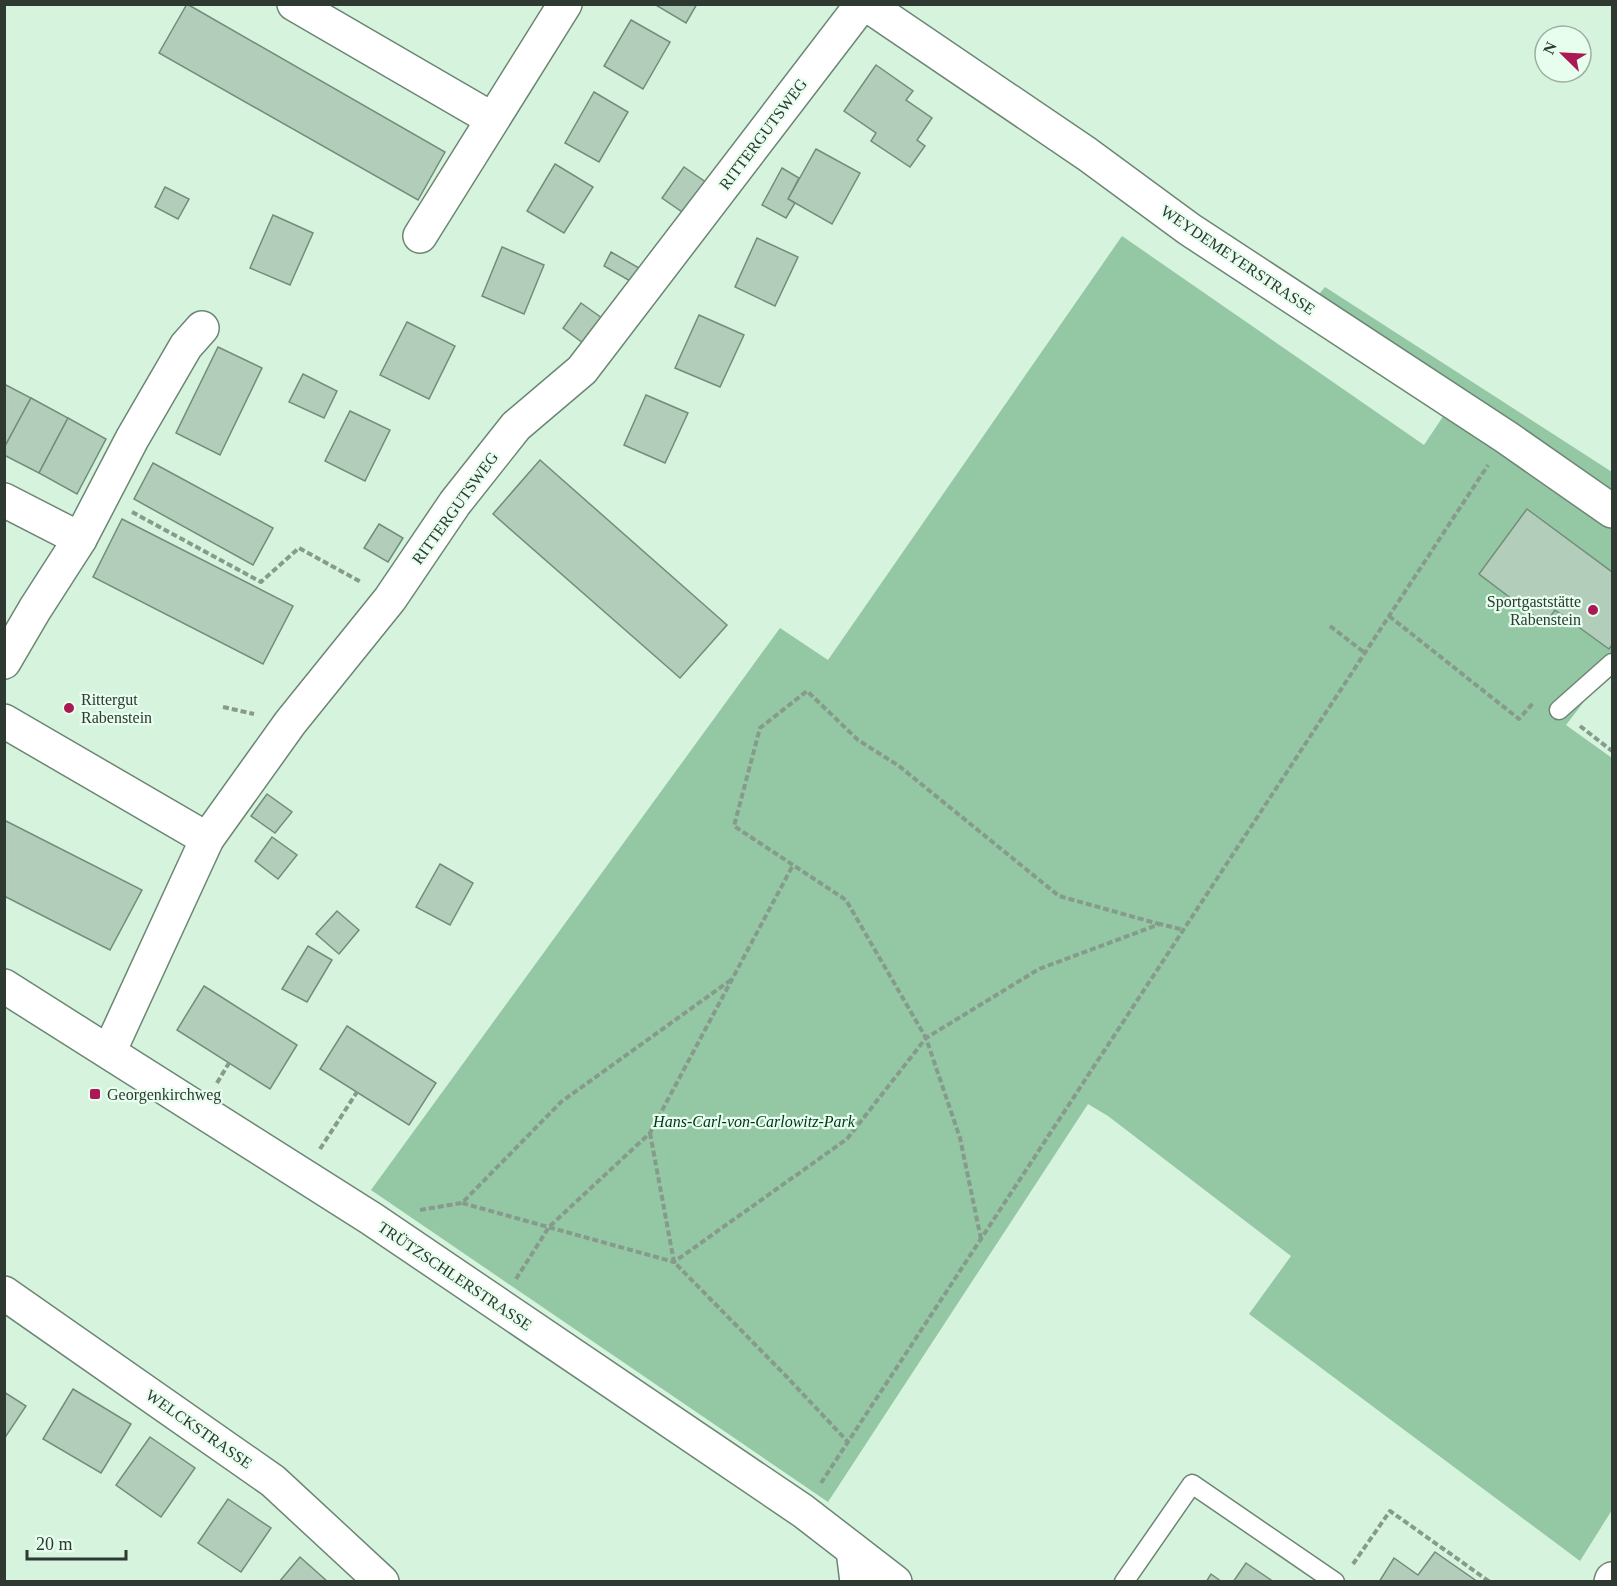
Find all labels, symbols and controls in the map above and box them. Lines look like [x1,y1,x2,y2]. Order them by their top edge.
north arrow [1533,24,1593,84]
text: N [1540,39,1560,57]
street label: RITTERGUTSWEG [716,75,810,193]
street label: WEYDEMEYERSTRASSE [1158,202,1318,318]
street label: RITTERGUTSWEG [409,448,502,567]
place label: Sportgaststätte Rabenstein [1487,593,1581,628]
marker: Sportgaststätte Rabenstein [1586,603,1600,617]
place label: Rittergut Rabenstein [81,691,152,726]
marker: Rittergut Rabenstein [62,701,76,715]
place label: Georgenkirchweg [107,1086,221,1104]
marker: Georgenkirchweg [88,1087,102,1101]
park label: Hans-Carl-von-Carlowitz-Park [652,1113,856,1130]
street label: TRÜTZSCHLERSTRASSE [375,1218,535,1334]
street label: WELCKSTRASSE [143,1386,255,1472]
scale bar [27,1523,126,1561]
text: 20 m [36,1534,73,1554]

